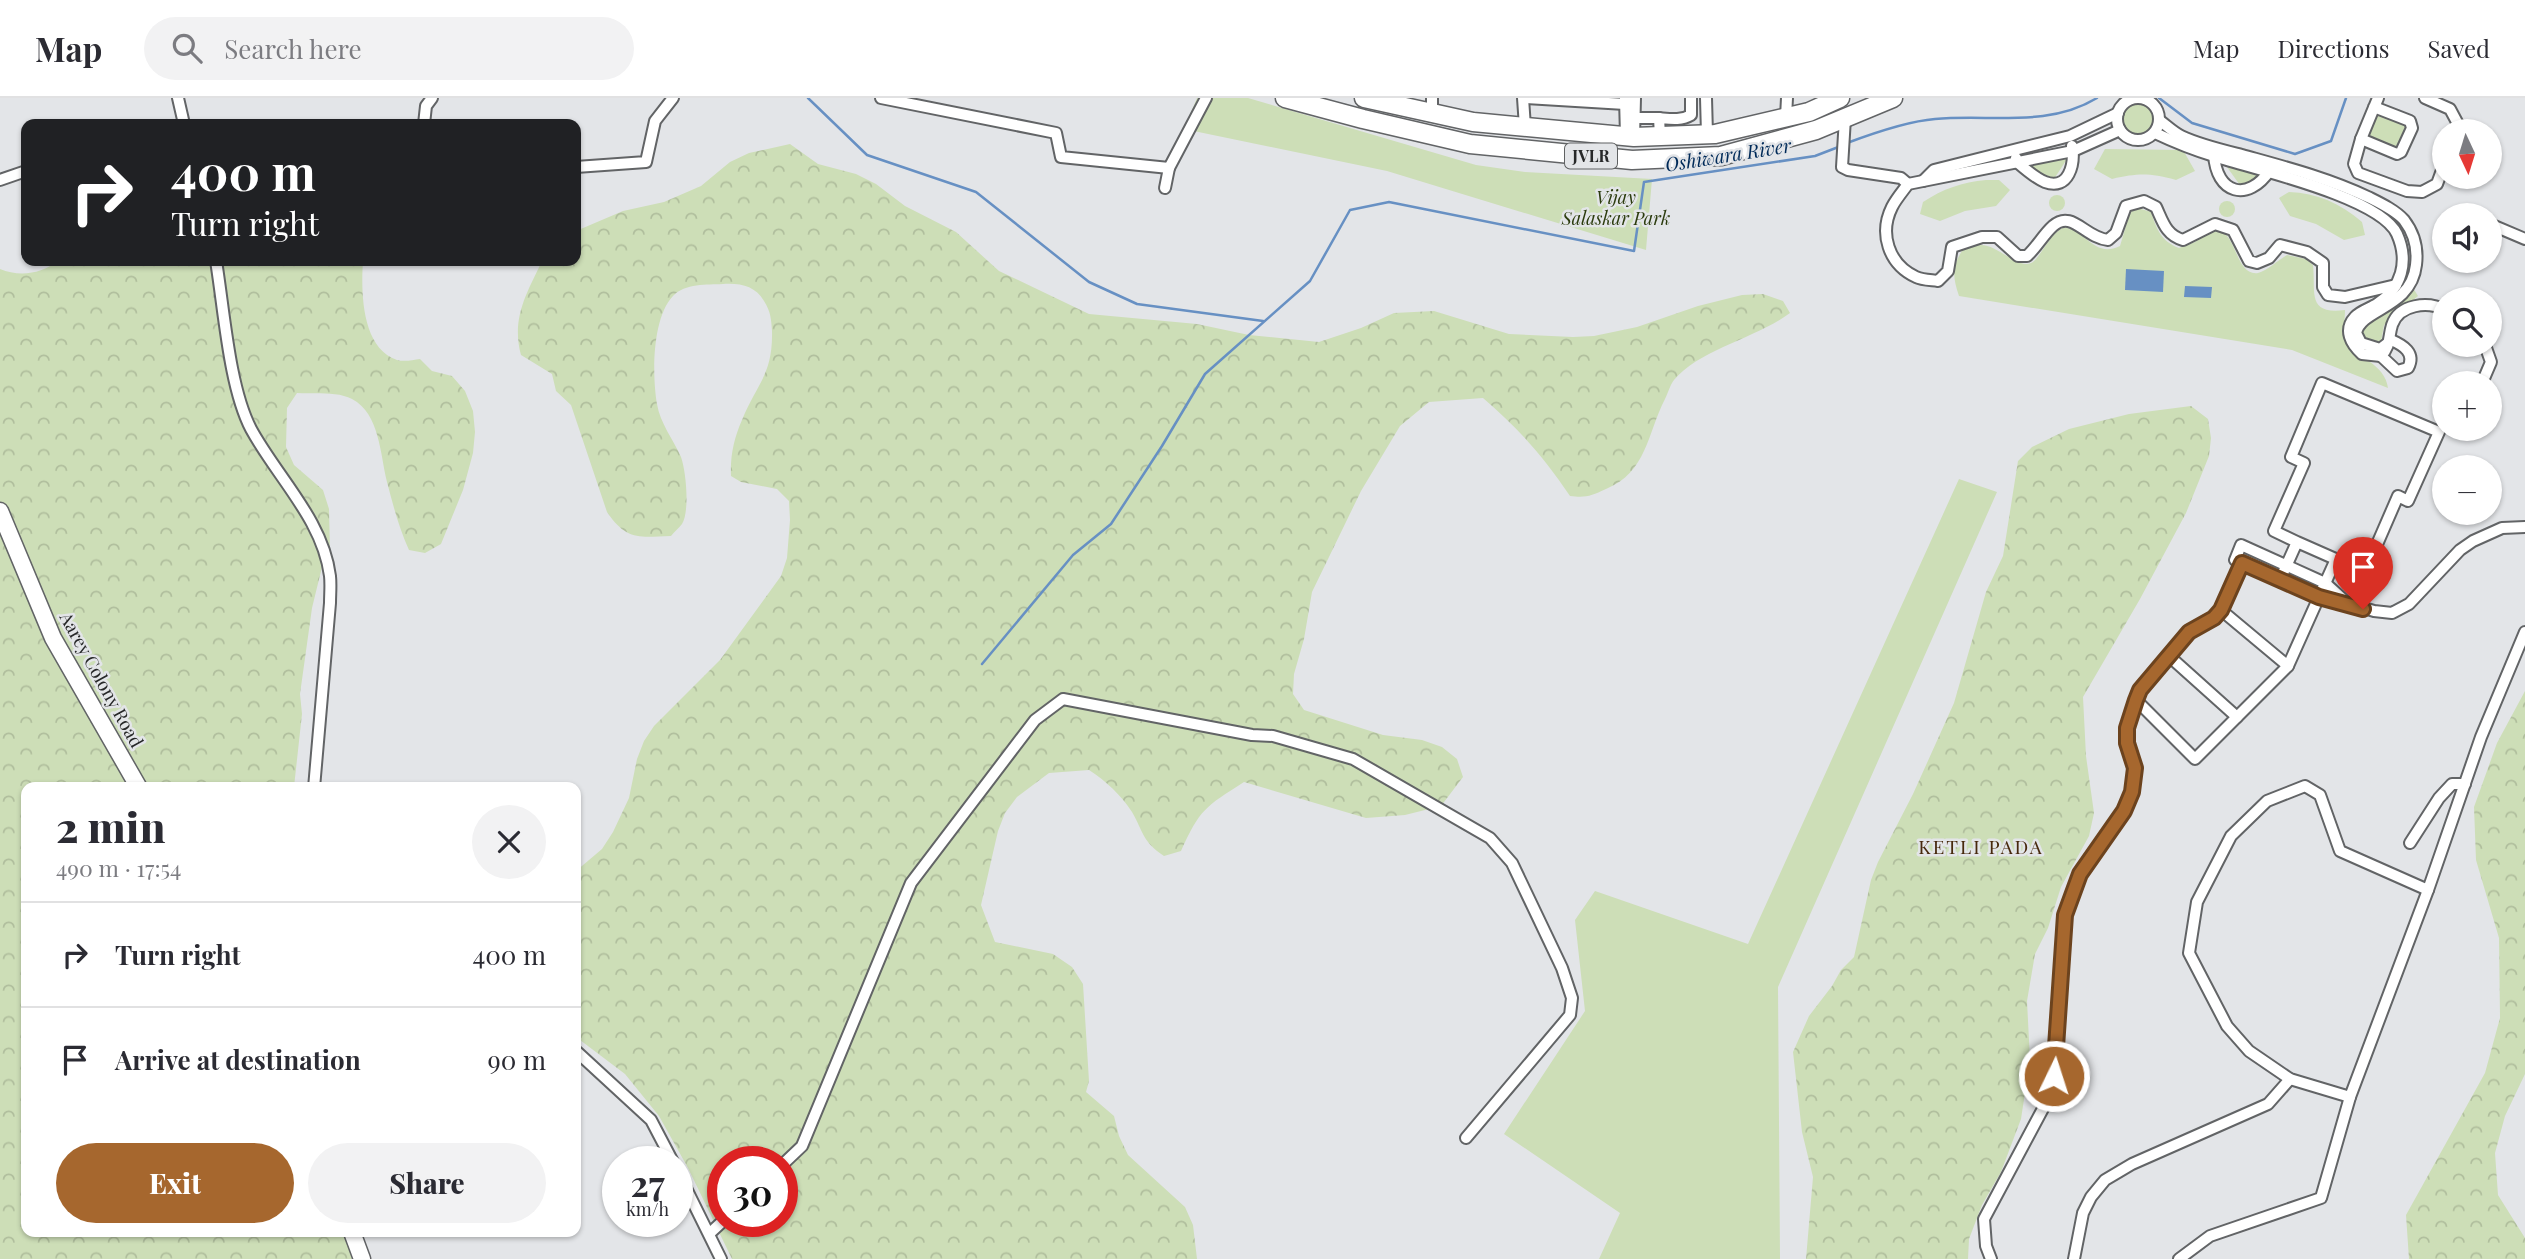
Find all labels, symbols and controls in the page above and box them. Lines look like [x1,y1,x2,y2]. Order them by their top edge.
search box [144,17,634,80]
text: Map [35,26,102,70]
icon: search [168,29,206,67]
text: Search here [224,31,362,66]
text: Map [2193,32,2239,64]
text: Directions [2277,32,2390,64]
text: Saved [2428,32,2490,64]
north arrow [2432,119,2502,189]
map controls [2432,119,2502,525]
water label: Oshiwara River [1663,131,1794,177]
text: 400 m [171,138,316,203]
road number: JVLR [1565,144,1617,169]
icon: right [56,147,147,238]
park label: Vijay Salaskar Park [1561,185,1670,230]
text: Turn right [171,201,319,244]
button: sound [2432,203,2502,273]
button: search [2432,287,2502,357]
button: + [2432,371,2502,441]
button: − [2432,455,2502,525]
pin [2333,537,2393,609]
icon: arrive [2344,548,2382,586]
street label: Aarey Colony Road [54,607,149,752]
text: 2 min [56,798,165,854]
button: close [472,805,546,879]
district label: KETLI PADA [1918,833,2044,859]
text: 490 m · 17:54 [56,852,181,883]
icon: right [56,936,94,974]
text: Turn right [115,937,241,972]
text: 400 m [472,937,546,972]
position arrow [2017,1039,2091,1113]
icon: arrive [56,1041,94,1079]
text: Arrive at destination [115,1042,361,1077]
text: 90 m [488,1042,546,1077]
button: Exit [56,1143,294,1223]
button: Share [308,1143,546,1223]
speed limit sign: 30 [707,1146,798,1237]
text: 27 [630,1159,665,1206]
text: km/h [626,1197,669,1221]

